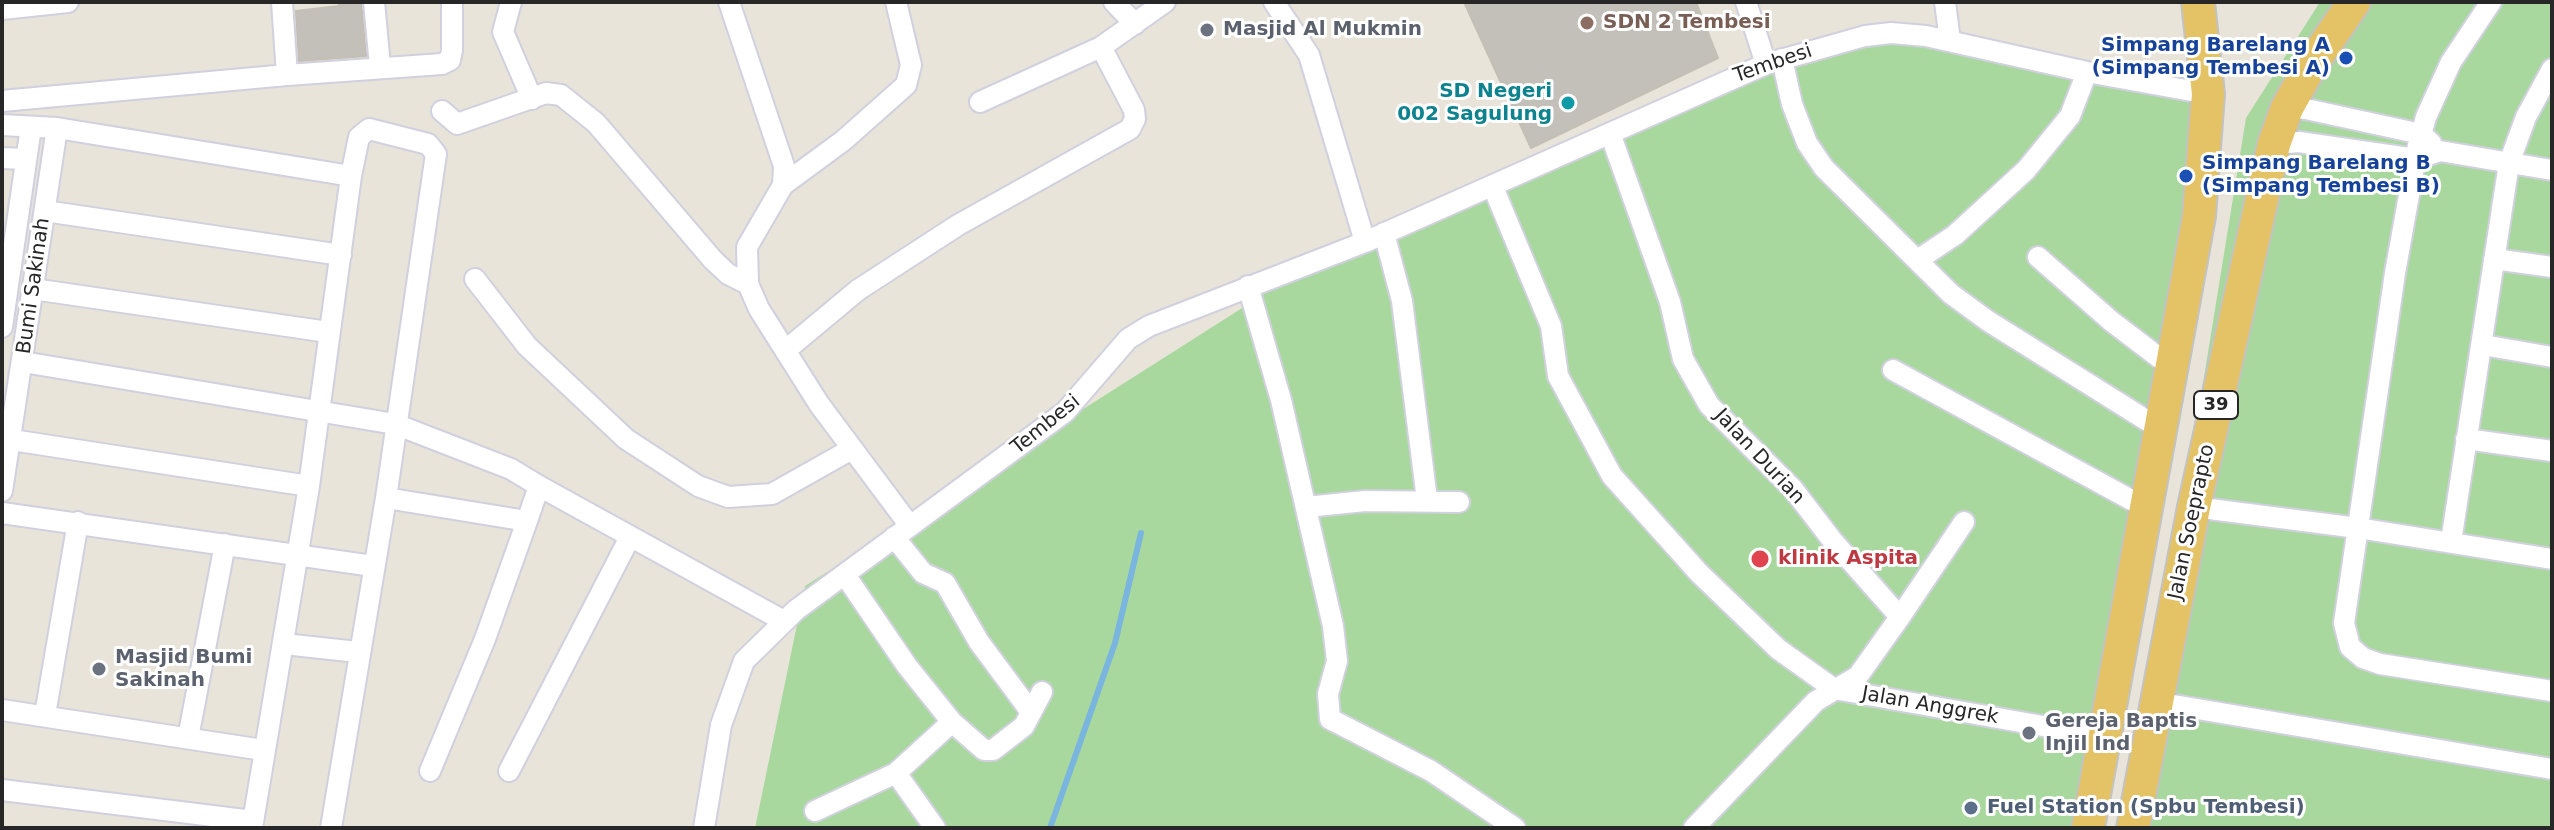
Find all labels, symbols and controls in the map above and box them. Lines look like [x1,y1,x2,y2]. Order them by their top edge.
place label: SDN 2 Tembesi [1603,11,1771,35]
marker: SDN 2 Tembesi [1578,14,1596,32]
place label: Masjid Al Mukmin [1223,18,1422,42]
marker: Masjid Al Mukmin [1198,21,1216,39]
place label: Simpang Barelang A (Simpang Tembesi A) [2092,34,2330,81]
street label: Tembesi [1731,39,1815,89]
marker: Simpang Barelang A (Simpang Tembesi A) [2337,49,2355,67]
place label: SD Negeri 002 Sagulung [1397,80,1552,127]
marker: SD Negeri 002 Sagulung [1559,94,1577,112]
place label: Simpang Barelang B (Simpang Tembesi B) [2202,152,2440,199]
marker: Simpang Barelang B (Simpang Tembesi B) [2177,167,2195,185]
street label: Bumi Sakinah [13,216,55,356]
street label: Tembesi [1007,390,1085,460]
road number: 39 [2194,391,2238,419]
street label: Jalan Durian [1709,404,1809,510]
street label: Jalan Soeprapto [2164,442,2220,602]
place label: klinik Aspita [1778,547,1918,571]
marker: klinik Aspita [1749,548,1771,570]
place label: Masjid Bumi Sakinah [115,646,252,693]
marker: Masjid Bumi Sakinah [90,660,108,678]
street label: Jalan Anggrek [1860,682,2000,730]
place label: Gereja Baptis Injil Ind [2045,710,2197,757]
marker: Gereja Baptis Injil Ind [2020,724,2038,742]
place label: Fuel Station (Spbu Tembesi) [1987,796,2305,820]
marker: Fuel Station (Spbu Tembesi) [1962,799,1980,817]

